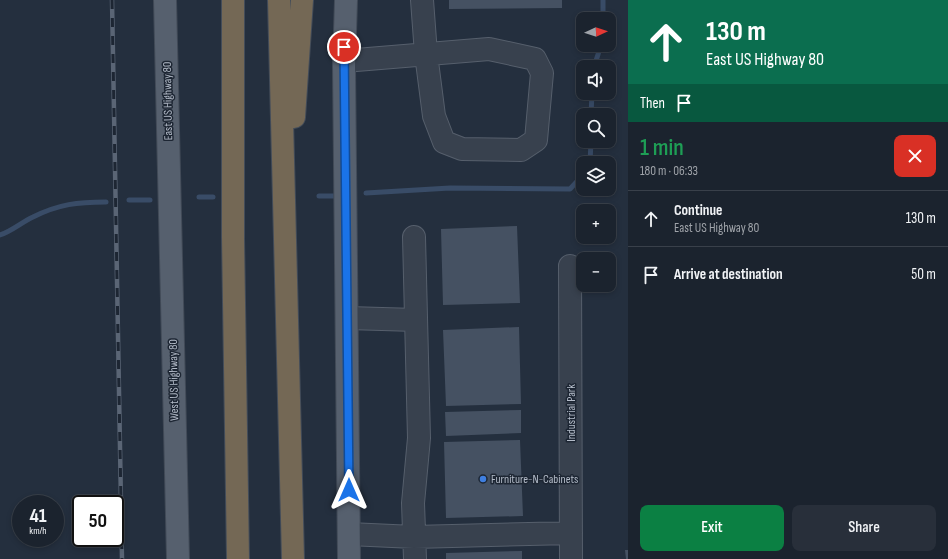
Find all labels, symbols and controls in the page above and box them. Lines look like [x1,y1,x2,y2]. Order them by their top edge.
north arrow [576,12,616,52]
map controls [576,12,616,292]
text: 130 m [706,15,766,48]
icon: ahead [640,16,692,68]
pin [327,30,361,64]
icon: arrive [333,36,355,58]
text: East US Highway 80 [706,49,824,70]
button: sound [576,60,616,100]
street label: East US Highway 80 [160,61,176,141]
icon: arrive [673,92,695,114]
text: Then [640,94,665,113]
button: search [576,108,616,148]
text: 1 min [640,133,684,162]
button: close [894,135,936,177]
button: layers [576,156,616,196]
text: 180 m · 06:33 [640,163,698,179]
text: Continue [674,201,723,220]
button: + [576,204,616,244]
icon: ahead [640,208,662,230]
text: 130 m [906,209,936,228]
text: East US Highway 80 [674,220,759,236]
button: − [576,252,616,292]
icon: arrive [640,264,662,286]
text: Arrive at destination [674,265,783,284]
text: 50 m [911,265,936,284]
street label: West US Highway 80 [166,339,182,421]
street label: Industrial Park [564,384,579,442]
position arrow [328,469,370,511]
place label: Furniture-N-Cabinets [491,472,578,487]
marker: Furniture-N-Cabinets [478,474,488,484]
speed limit sign: 50 [72,495,124,547]
text: 41 [29,504,47,528]
button: Exit [640,505,784,551]
button: Share [792,505,936,551]
text: km/h [29,525,47,537]

